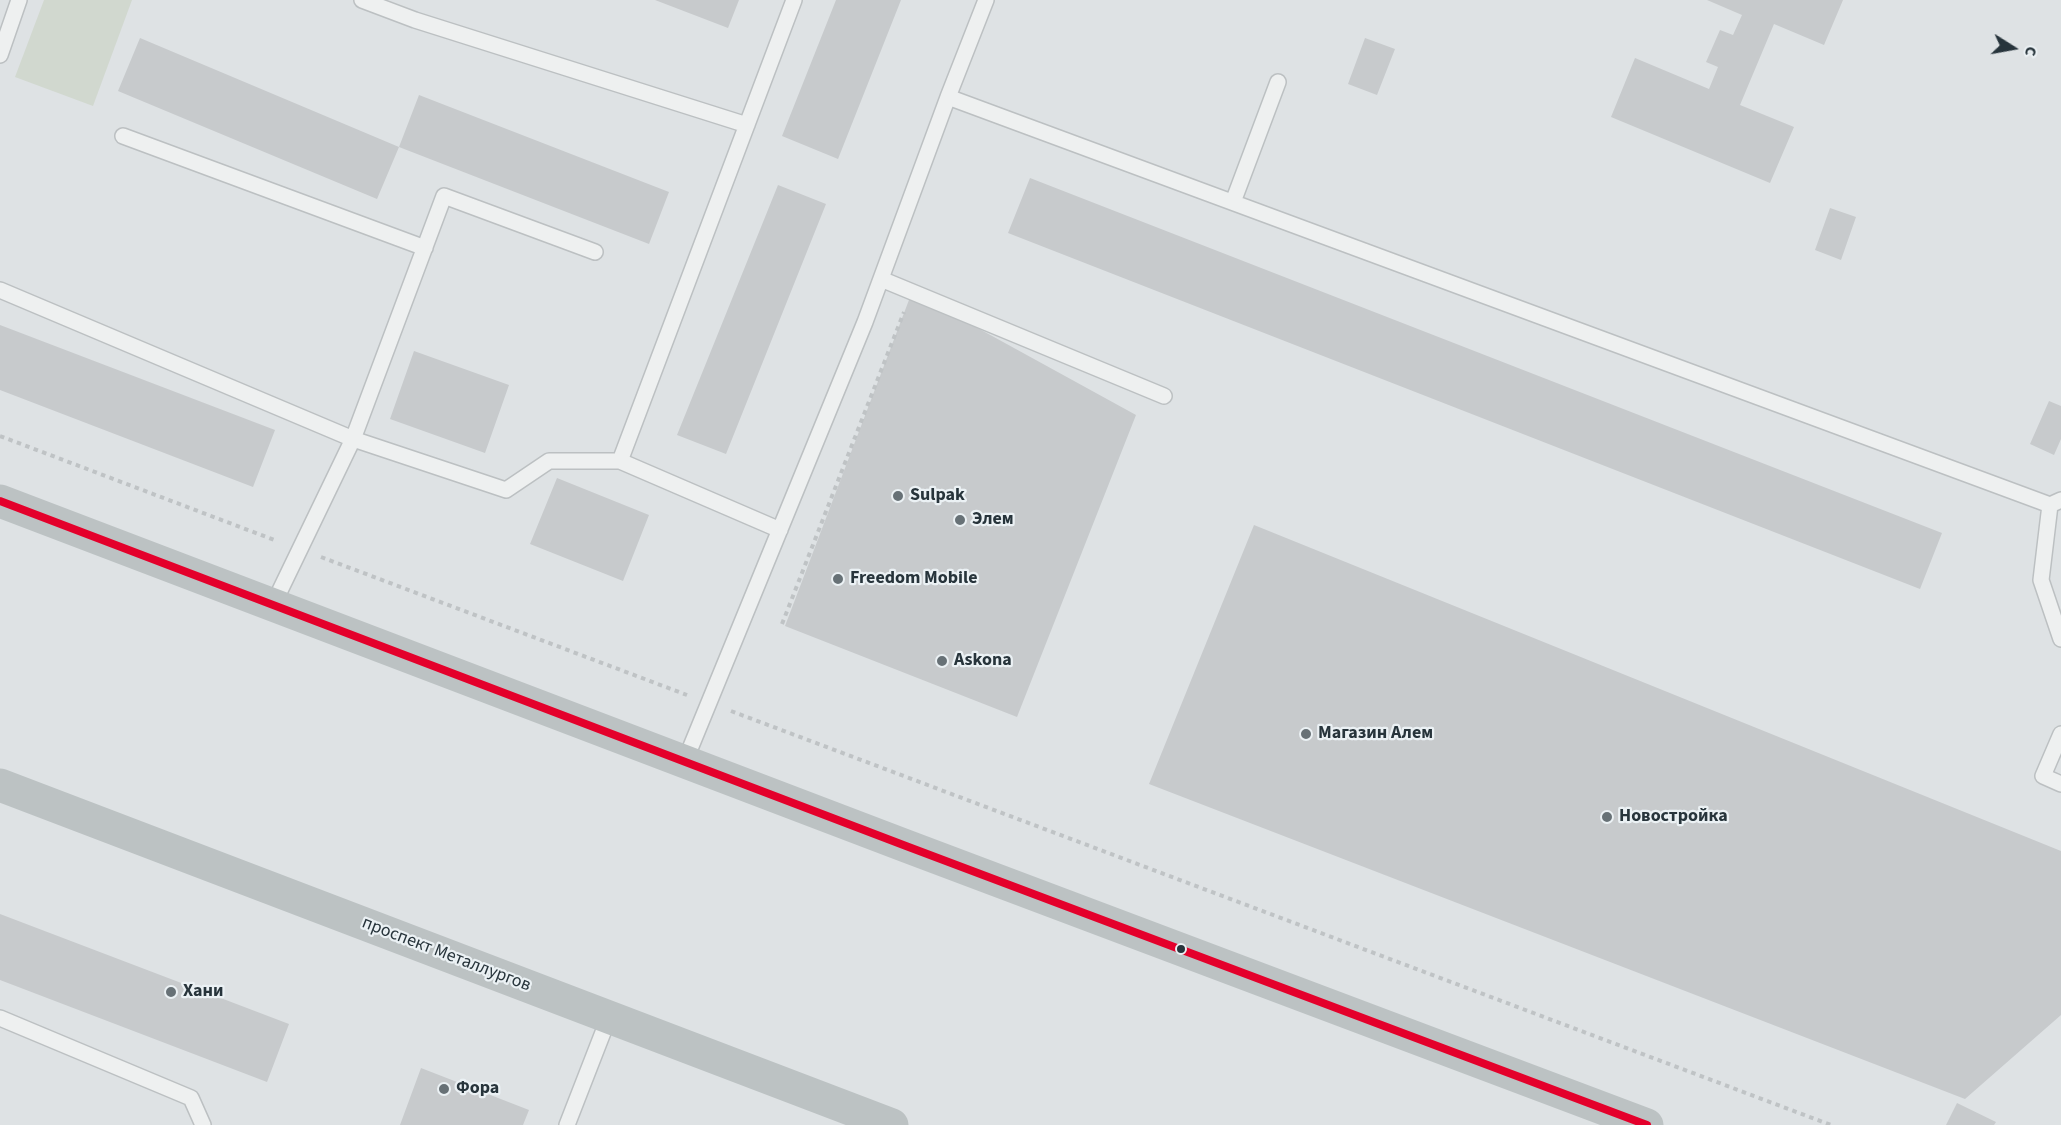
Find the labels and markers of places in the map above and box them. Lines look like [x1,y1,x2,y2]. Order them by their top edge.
place label: Sulpak [910,485,965,507]
marker: Sulpak [891,489,905,503]
place label: Элем [972,509,1014,531]
marker: Элем [953,513,967,527]
place label: Freedom Mobile [850,568,977,590]
marker: Freedom Mobile [831,572,845,586]
place label: Askona [954,650,1012,672]
marker: Askona [935,654,949,668]
place label: Магазин Алем [1318,723,1433,745]
marker: Магазин Алем [1299,727,1313,741]
place label: Новостройка [1619,806,1728,828]
marker: Новостройка [1600,810,1614,824]
unlabelled marker [1175,943,1187,955]
place label: Хани [183,981,223,1003]
marker: Хани [164,985,178,999]
place label: Фора [456,1078,499,1100]
marker: Фора [437,1082,451,1096]

